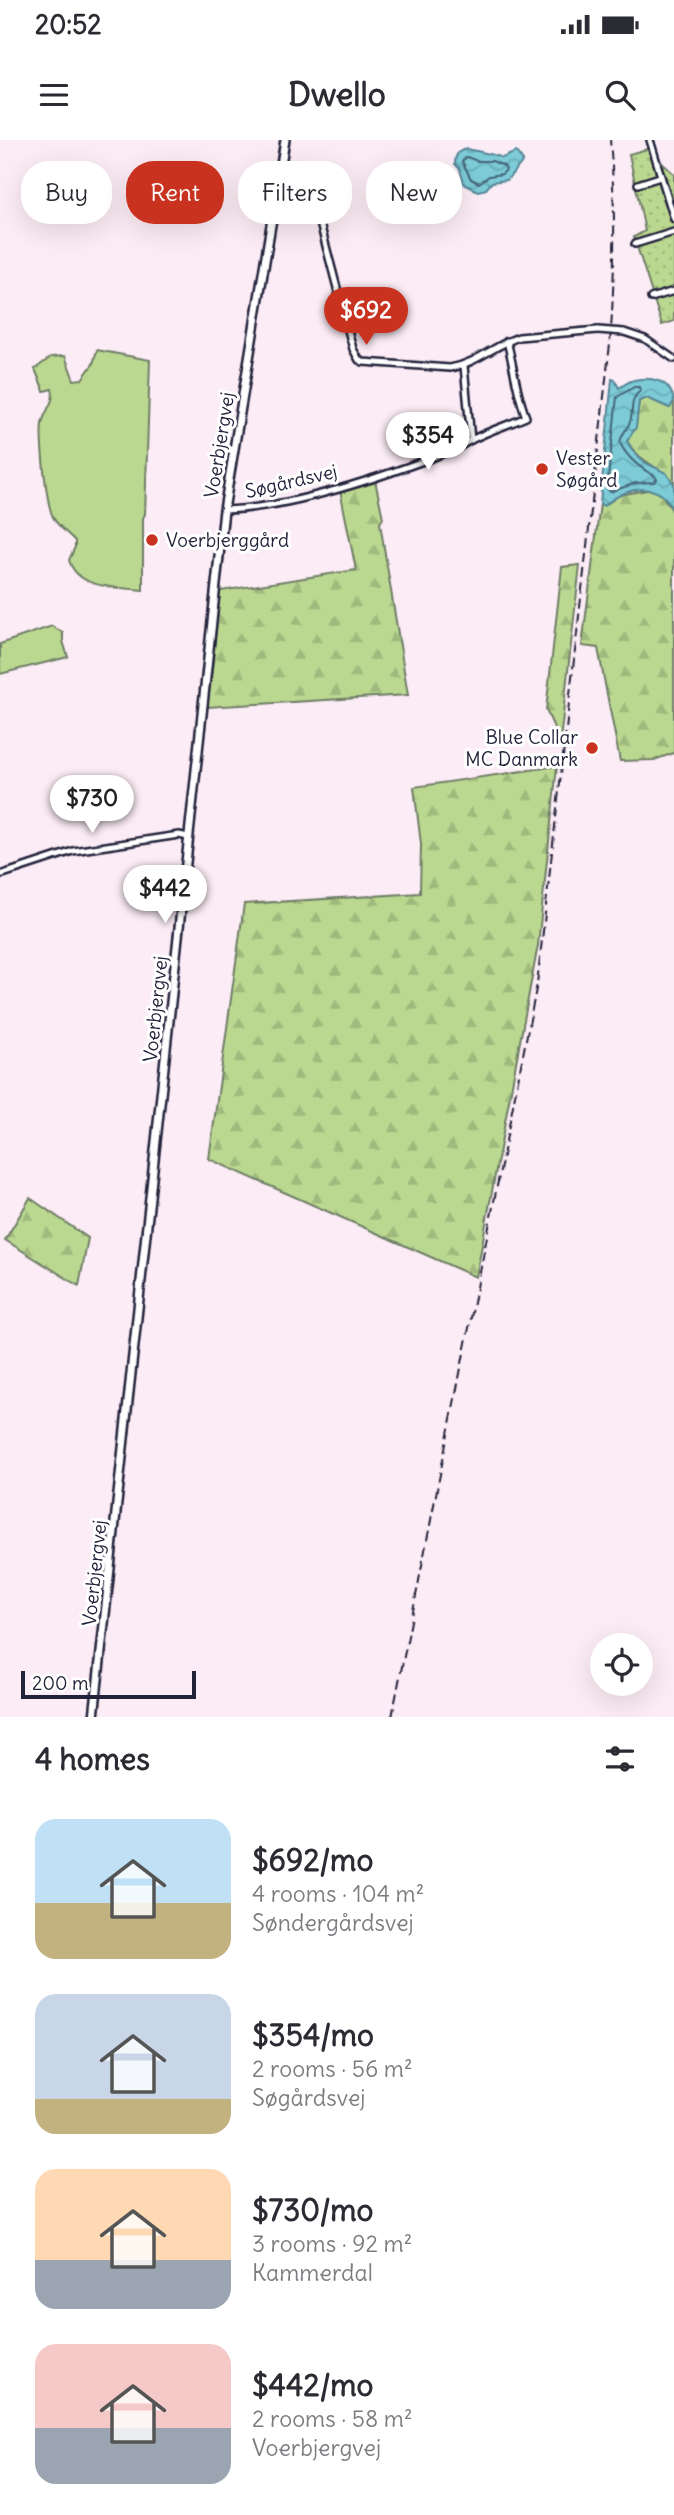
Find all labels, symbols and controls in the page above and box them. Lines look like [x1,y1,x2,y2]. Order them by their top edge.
text: 20:52 [35,8,101,41]
text: Dwello [288,74,386,115]
icon: menu [35,76,73,114]
icon: search [601,76,639,114]
chip: Buy [21,161,112,224]
chip: Rent [126,161,224,224]
chip: Filters [238,161,352,224]
chip: New [366,161,462,224]
pin: $692 [325,288,407,347]
text: $692 [340,295,392,324]
street label: Voerbjergvej [199,390,239,500]
pin: $354 [387,412,469,472]
text: $354 [402,420,454,449]
place label: Vester Søgård [556,446,617,492]
street label: Søgårdsvej [243,459,339,503]
marker: Vester Søgård [534,461,550,477]
place label: Voerbjerggård [166,528,289,552]
marker: Voerbjerggård [144,532,160,548]
place label: Blue Collar MC Danmark [465,725,578,771]
marker: Blue Collar MC Danmark [584,740,600,756]
pin: $730 [51,776,133,835]
text: $730 [66,783,118,812]
pin: $442 [124,866,206,925]
text: $442 [139,873,191,902]
street label: Voerbjergvej [137,955,173,1063]
street label: Voerbjergvej [76,1519,112,1627]
map controls [590,1633,653,1696]
button: locate [590,1633,653,1696]
scale bar [21,1668,196,1700]
text: 200 m [32,1671,89,1695]
text: 4 homes [35,1740,150,1778]
icon: filters [601,1740,639,1778]
text: $692/mo [252,1841,373,1879]
icon: home [91,1847,175,1931]
text: 4 rooms · 104 m² [252,1879,424,1908]
text: Søndergårdsvej [252,1908,414,1937]
text: $354/mo [252,2016,374,2054]
icon: home [91,2022,175,2106]
text: 2 rooms · 56 m² [252,2054,413,2083]
text: Søgårdsvej [252,2083,365,2112]
text: $730/mo [252,2191,373,2229]
icon: home [91,2197,175,2281]
text: 3 rooms · 92 m² [252,2229,412,2258]
text: Kammerdal [252,2258,373,2287]
text: $442/mo [252,2366,373,2404]
icon: home [91,2372,175,2456]
text: 2 rooms · 58 m² [252,2404,413,2433]
text: Voerbjergvej [252,2433,381,2462]

